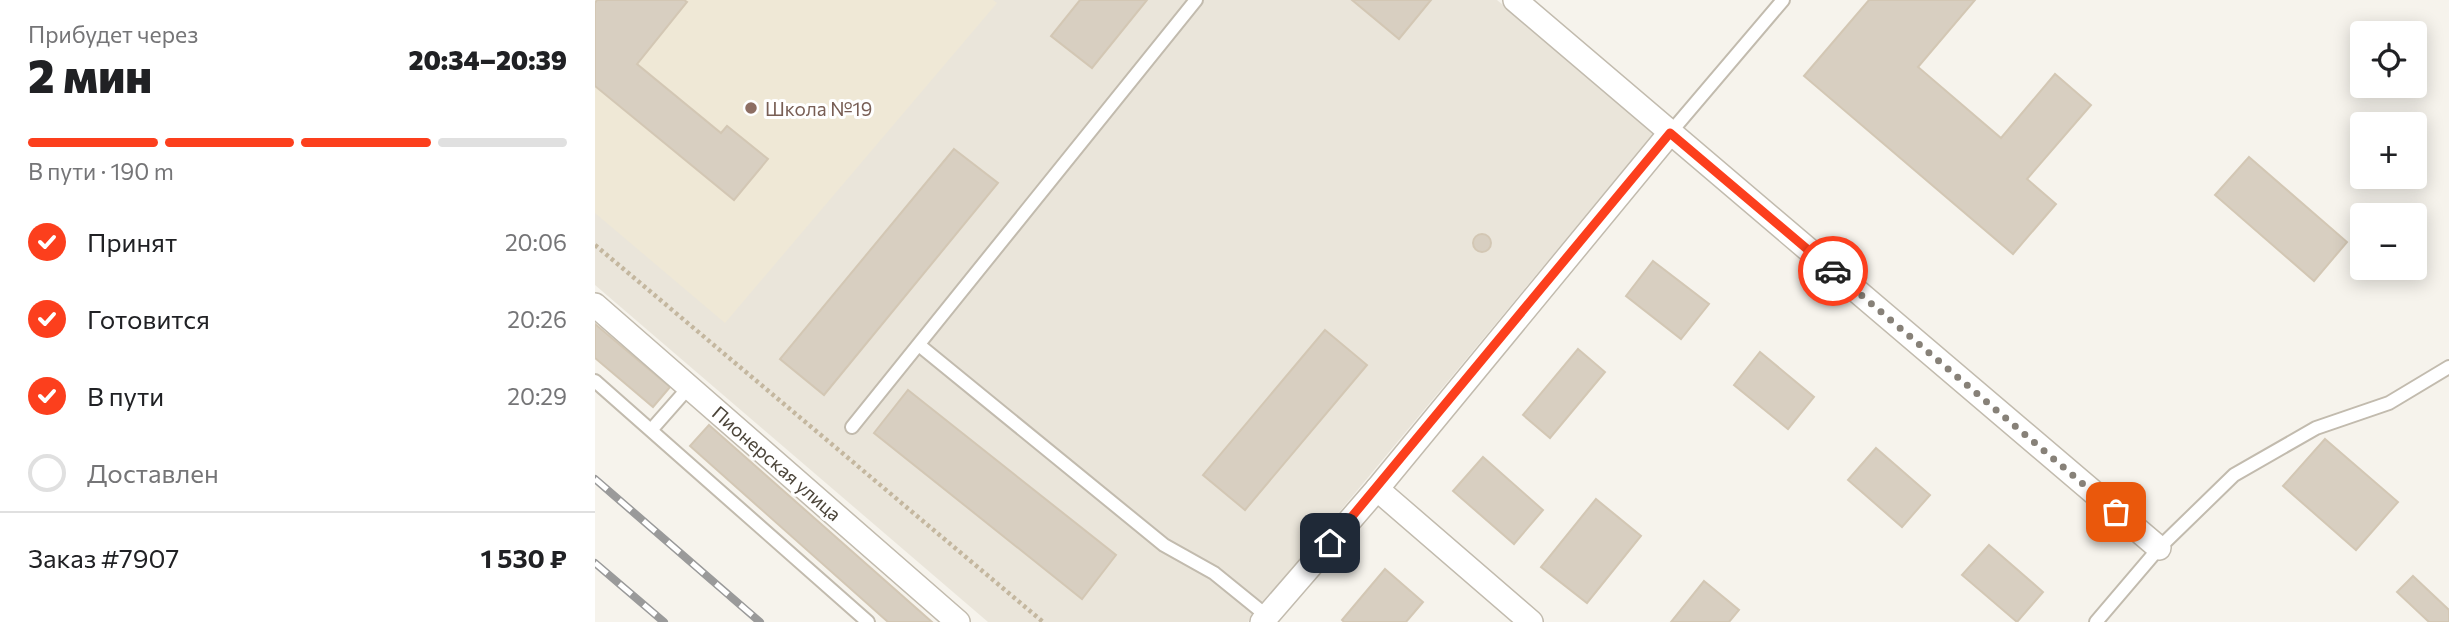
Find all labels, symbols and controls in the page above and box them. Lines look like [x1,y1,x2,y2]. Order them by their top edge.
text: Прибудет через [28,20,198,48]
map controls [2350,21,2427,280]
button: locate [2350,21,2427,98]
text: 20:34–20:39 [409,44,567,75]
text: 2 мин [28,46,152,102]
place label: Школа №19 [765,97,872,120]
marker: Школа №19 [743,100,759,116]
button: + [2350,112,2427,189]
text: В пути · 190 m [28,157,174,185]
button: − [2350,203,2427,280]
icon: check [28,223,66,261]
text: Принят [87,226,177,257]
text: 20:06 [505,228,567,256]
courier [1798,236,1868,306]
icon: car [1814,252,1852,290]
icon: check [28,300,66,338]
text: Готовится [87,303,210,334]
text: 20:26 [507,305,567,333]
icon: check [28,377,66,415]
text: В пути [87,380,164,411]
text: 20:29 [507,382,567,410]
street label: Пионерская улица [708,401,846,525]
text: Доставлен [87,457,219,488]
pin [2086,482,2146,542]
icon: bag [2097,493,2135,531]
pin [1300,513,1360,573]
icon: home [1311,524,1349,562]
text: Заказ #7907 [28,542,179,573]
text: 1 530 ₽ [481,542,567,573]

